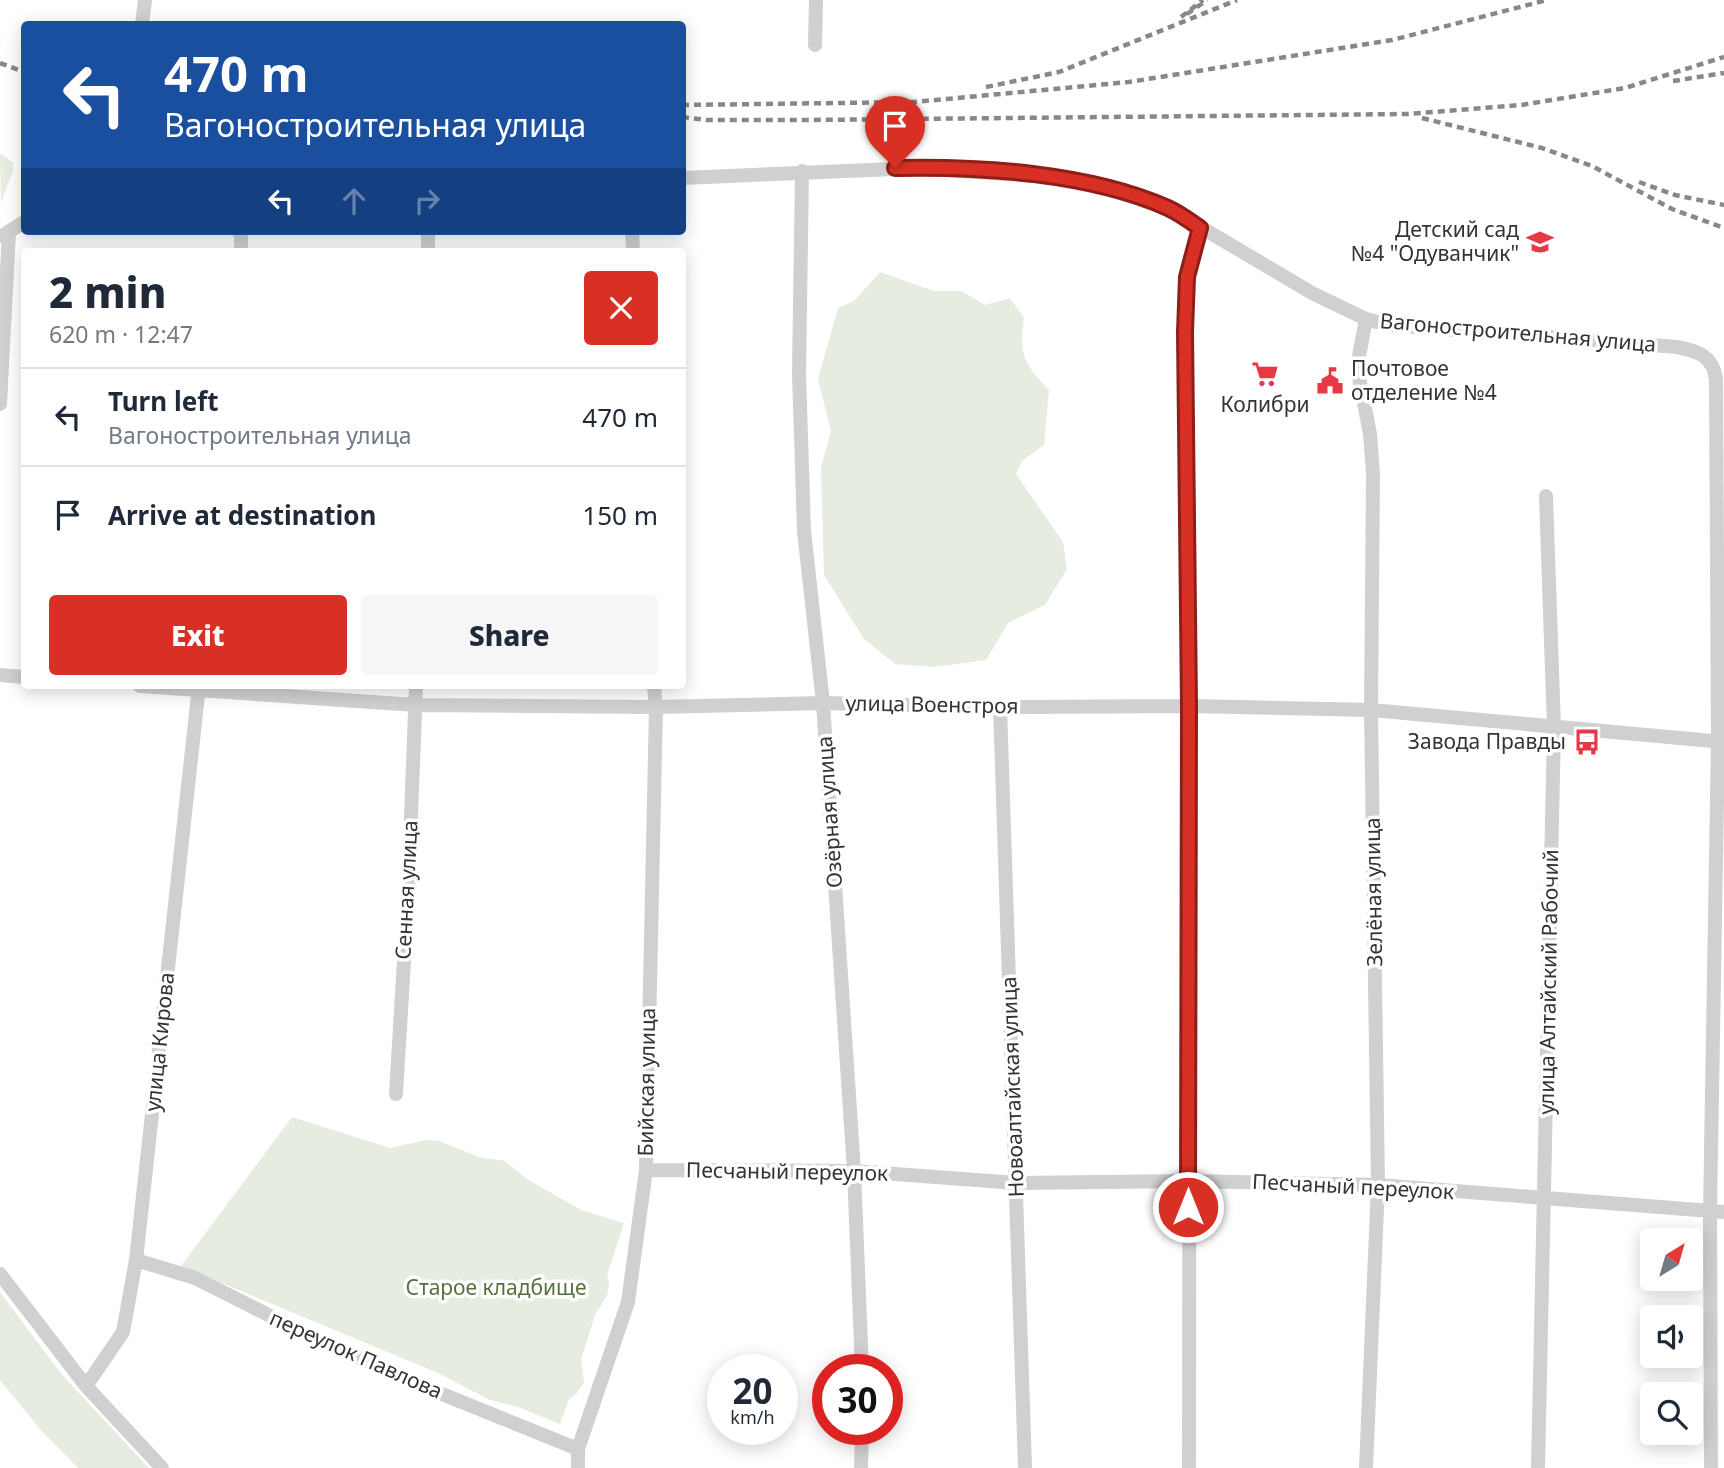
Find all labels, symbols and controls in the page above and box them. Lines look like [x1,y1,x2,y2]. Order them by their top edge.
text: 470 m [164,40,309,106]
icon: left [49,49,140,140]
pin [865,96,925,168]
text: Вагоностроительная улица [164,103,586,146]
icon: arrive [876,107,914,145]
icon: left [262,182,300,220]
icon: ahead [335,182,373,220]
icon: right [408,182,446,220]
place label: Детский сад №4 "Одуванчик" [1351,215,1519,267]
school or university icon: Детский сад №4 "Одуванчик" [1525,227,1555,257]
text: 2 min [49,263,166,320]
button: close [584,271,658,345]
street label: Вагоностроительная улица [1379,306,1657,358]
text: 620 m · 12:47 [49,318,193,350]
place label: Почтовое отделение №4 [1351,354,1497,406]
supermarket icon: Колибри [1250,359,1280,389]
public building icon: Почтовое отделение №4 [1315,366,1345,396]
text: Turn left [108,383,219,419]
place label: Колибри [1221,390,1309,418]
icon: left [49,398,87,436]
text: 470 m [582,399,658,435]
text: Вагоностроительная улица [108,419,412,451]
icon: arrive [49,496,87,534]
text: Arrive at destination [108,497,377,533]
text: 150 m [582,497,658,533]
button: Exit [49,595,347,675]
button: Share [361,595,658,675]
street label: улица Военстроя [845,688,1019,720]
place label: Завода Правды [1408,727,1566,755]
bus stop icon: Завода Правды [1572,727,1602,757]
street label: Озёрная улица [810,735,848,889]
street label: Зелёная улица [1358,817,1388,967]
street label: Сенная улица [388,820,424,960]
street label: улица Алтайский Рабочий [1532,849,1564,1115]
street label: улица Кирова [138,971,180,1113]
street label: Новоалтайская улица [994,976,1030,1198]
street label: Бийская улица [631,1007,661,1157]
street label: Песчаный переулок [686,1155,888,1187]
street label: Песчаный переулок [1251,1167,1455,1205]
position arrow [1151,1170,1225,1244]
north arrow [1640,1228,1703,1292]
map controls [1640,1228,1703,1445]
park label: Старое кладбище [405,1273,587,1301]
street label: переулок Павлова [266,1303,447,1405]
button: sound [1640,1305,1703,1368]
speed limit sign: 30 [812,1354,903,1445]
text: 20 [732,1367,773,1414]
button: search [1640,1382,1703,1445]
text: km/h [730,1405,775,1429]

